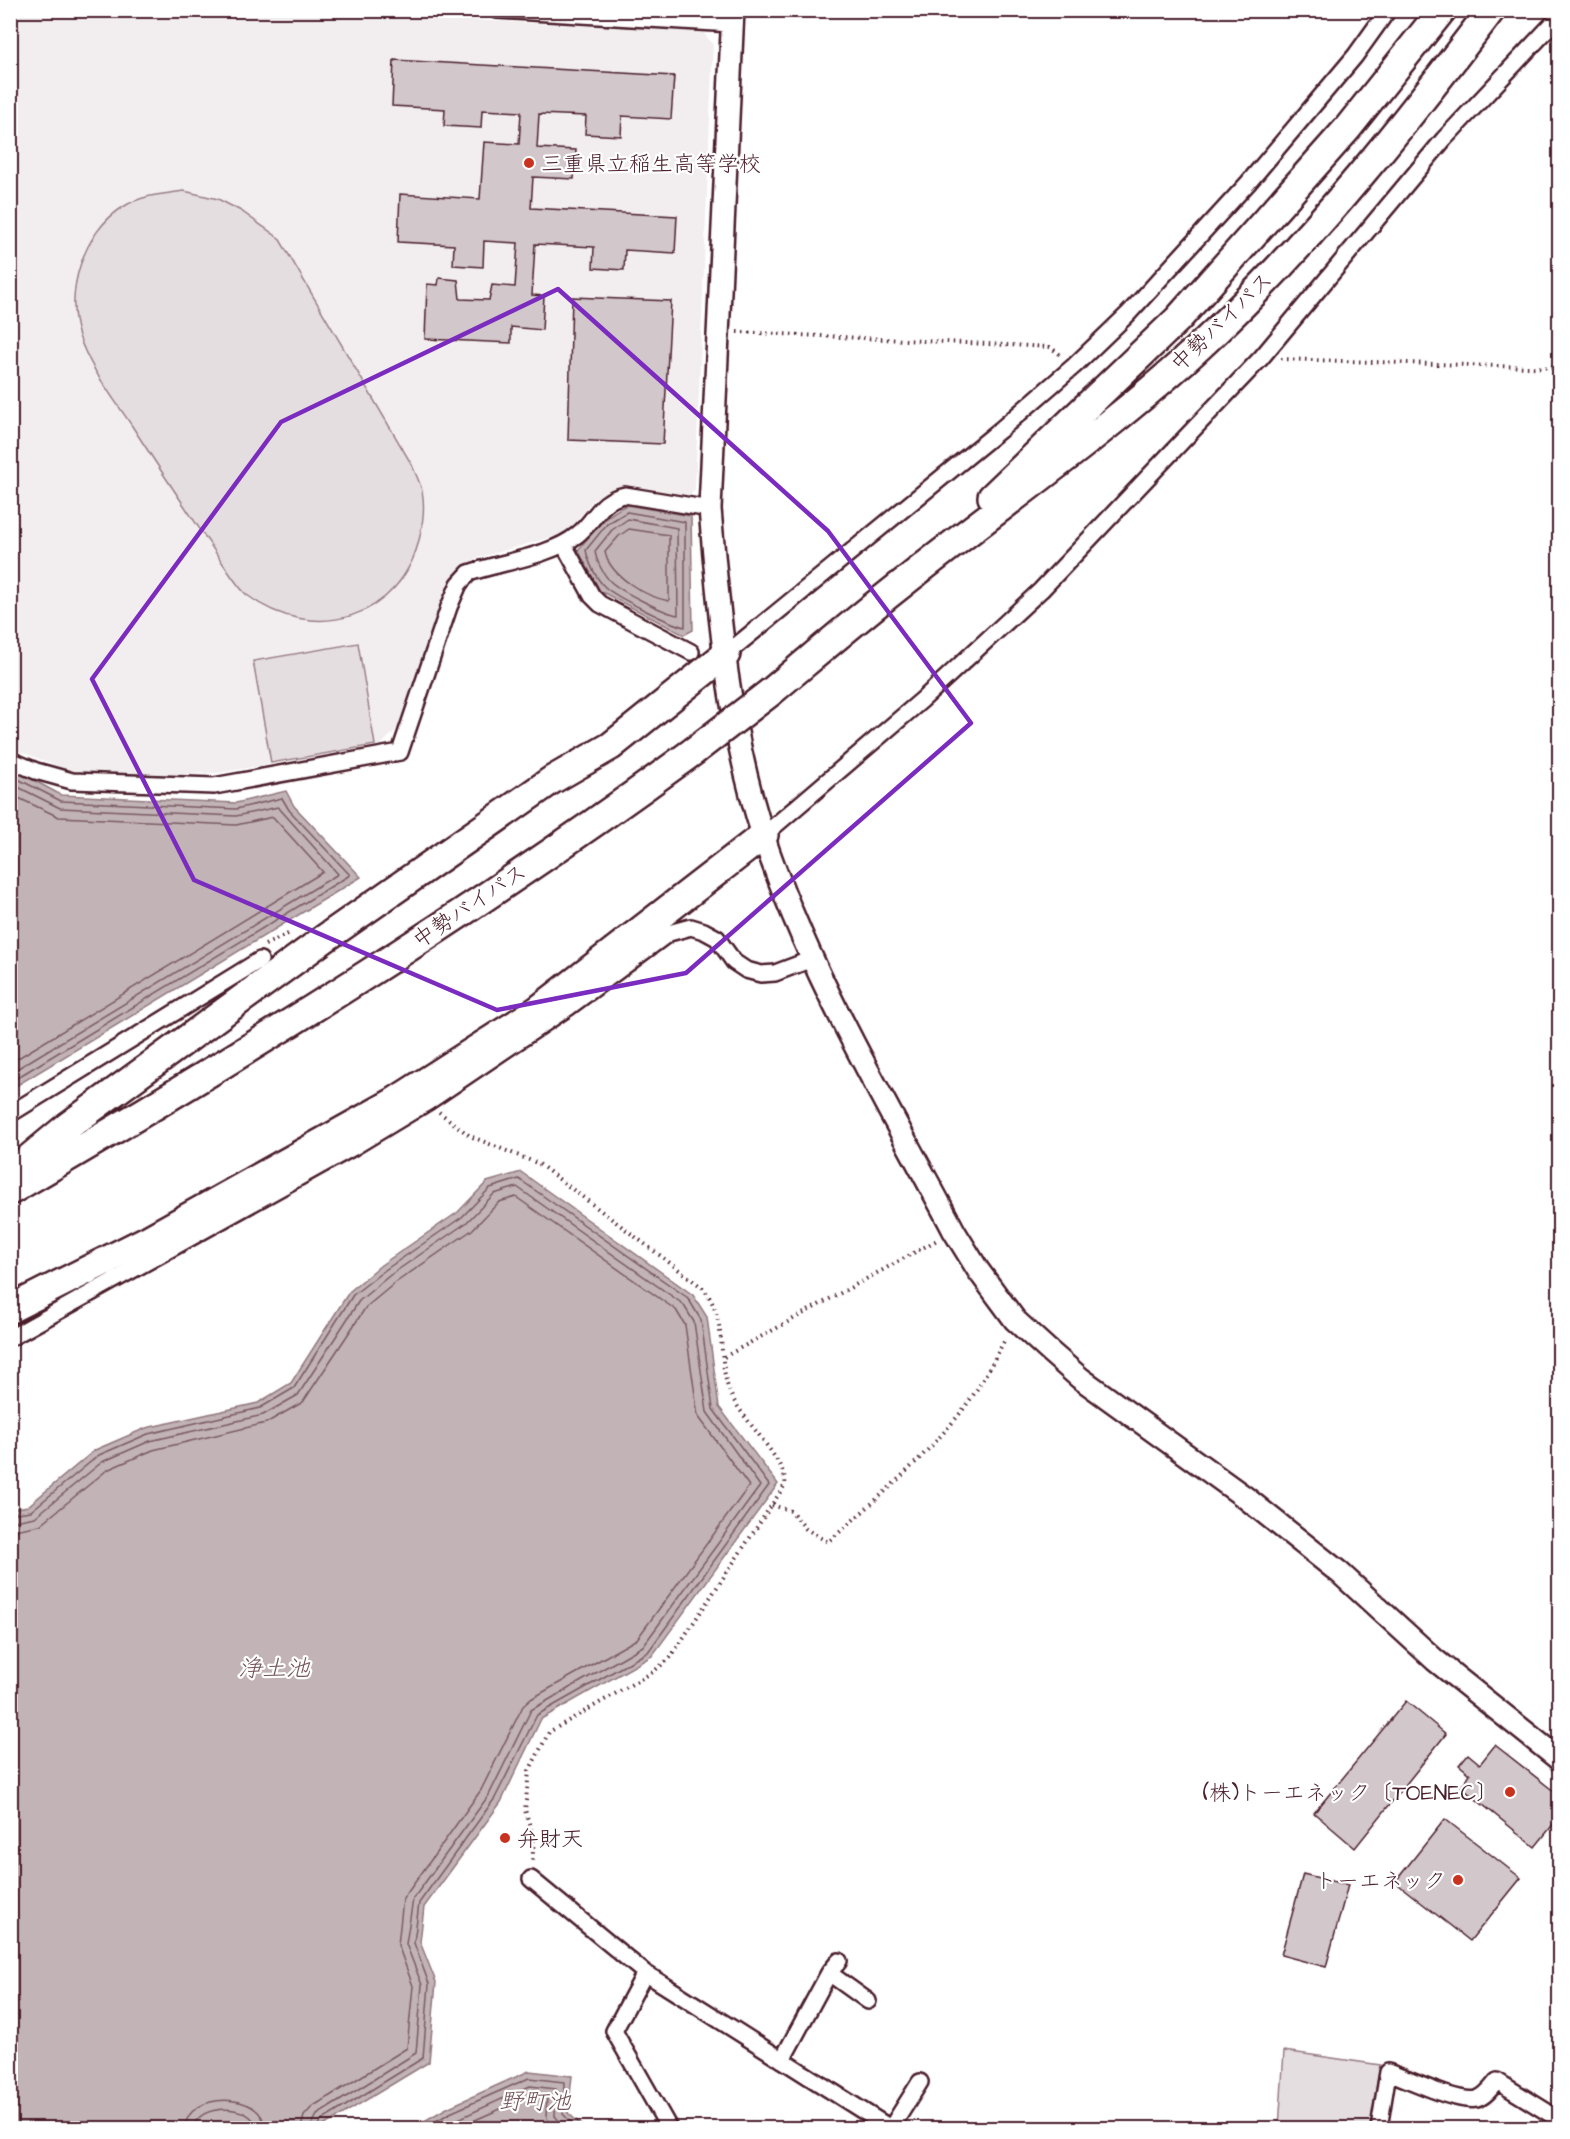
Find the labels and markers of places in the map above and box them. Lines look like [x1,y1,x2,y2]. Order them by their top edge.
place label: 三重県立稲生高等学校 [541,149,761,180]
marker: 三重県立稲生高等学校 [522,156,536,170]
place label: (株)トーエネック〔TOENEC〕 [1203,1778,1498,1809]
marker: (株)トーエネック〔TOENEC〕 [1503,1785,1517,1799]
place label: 弁財天 [517,1824,583,1855]
marker: 弁財天 [498,1831,512,1845]
place label: トーエネック [1315,1866,1446,1897]
marker: トーエネック [1451,1873,1465,1887]

